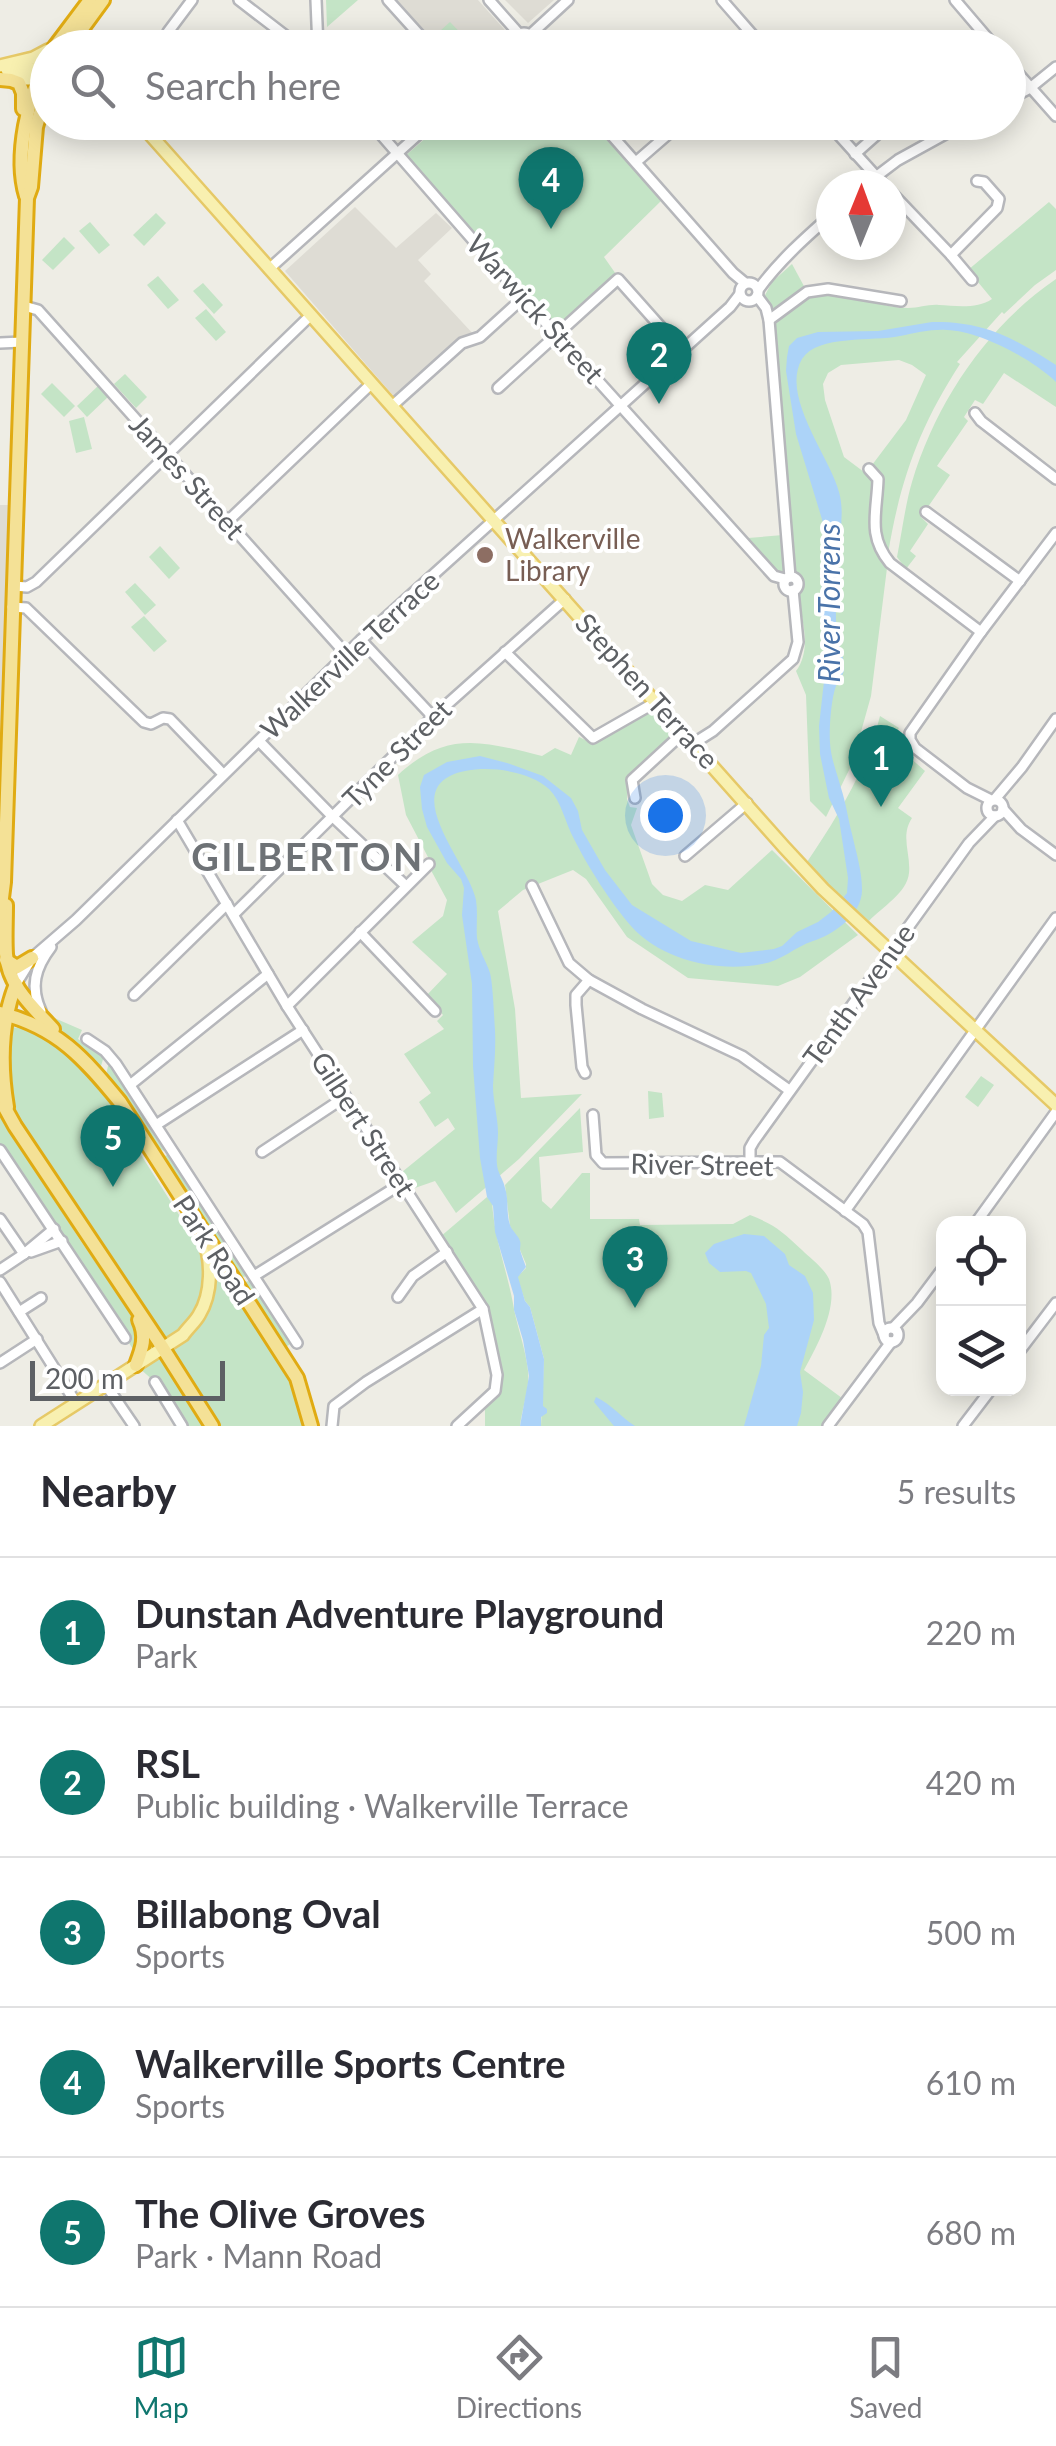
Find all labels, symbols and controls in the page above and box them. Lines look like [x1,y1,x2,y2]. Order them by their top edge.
search box [30,30,1026,140]
icon: search [65,58,120,113]
text: Search here [145,62,341,108]
pin: 4 [518,146,584,229]
north arrow [816,170,906,260]
street label: Warwick Street [460,227,612,390]
pin: 2 [626,322,692,404]
street label: James Street [123,407,253,546]
place label: Walkerville Library [505,521,641,587]
water label: River Torrens [810,523,846,683]
marker: Walkerville Library [474,544,496,566]
street label: Walkerville Terrace [253,563,446,746]
street label: Stephen Terrace [569,606,726,775]
street label: Tyne Street [335,692,458,815]
pin: 1 [848,724,914,807]
your location [640,790,691,841]
district label: GILBERTON [191,833,425,879]
street label: Tenth Avenue [795,916,921,1072]
street label: Gilbert Street [305,1045,423,1202]
pin: 5 [80,1104,146,1187]
street label: River Street [630,1146,774,1182]
street label: Park Road [167,1188,263,1311]
map controls [936,1216,1026,1396]
button: locate [936,1216,1026,1306]
pin: 3 [602,1226,668,1308]
button: layers [936,1306,1026,1396]
scale bar [30,1356,225,1400]
text: 200 m [45,1361,124,1395]
text: Nearby [40,1466,177,1516]
text: 5 results [897,1472,1016,1511]
text: Dunstan Adventure Playground [135,1590,664,1636]
text: 1 [63,1613,82,1652]
text: 220 m [926,1613,1016,1652]
text: Park [135,1636,198,1675]
text: RSL [135,1740,200,1786]
text: 2 [63,1763,82,1802]
text: 420 m [926,1763,1016,1802]
text: Public building · Walkerville Terrace [135,1786,629,1825]
text: Billabong Oval [135,1890,381,1936]
text: 3 [63,1913,82,1952]
text: 500 m [926,1913,1016,1952]
text: Sports [135,1936,225,1975]
text: Walkerville Sports Centre [135,2040,566,2086]
text: 4 [63,2063,82,2102]
text: 610 m [926,2063,1016,2102]
text: Sports [135,2086,225,2125]
text: The Olive Groves [135,2190,426,2236]
text: 5 [63,2213,82,2252]
text: 680 m [926,2213,1016,2252]
text: Park · Mann Road [135,2236,382,2275]
tab: Map [134,2330,189,2424]
tab: Directions [456,2330,582,2424]
tab: Saved [849,2330,922,2424]

